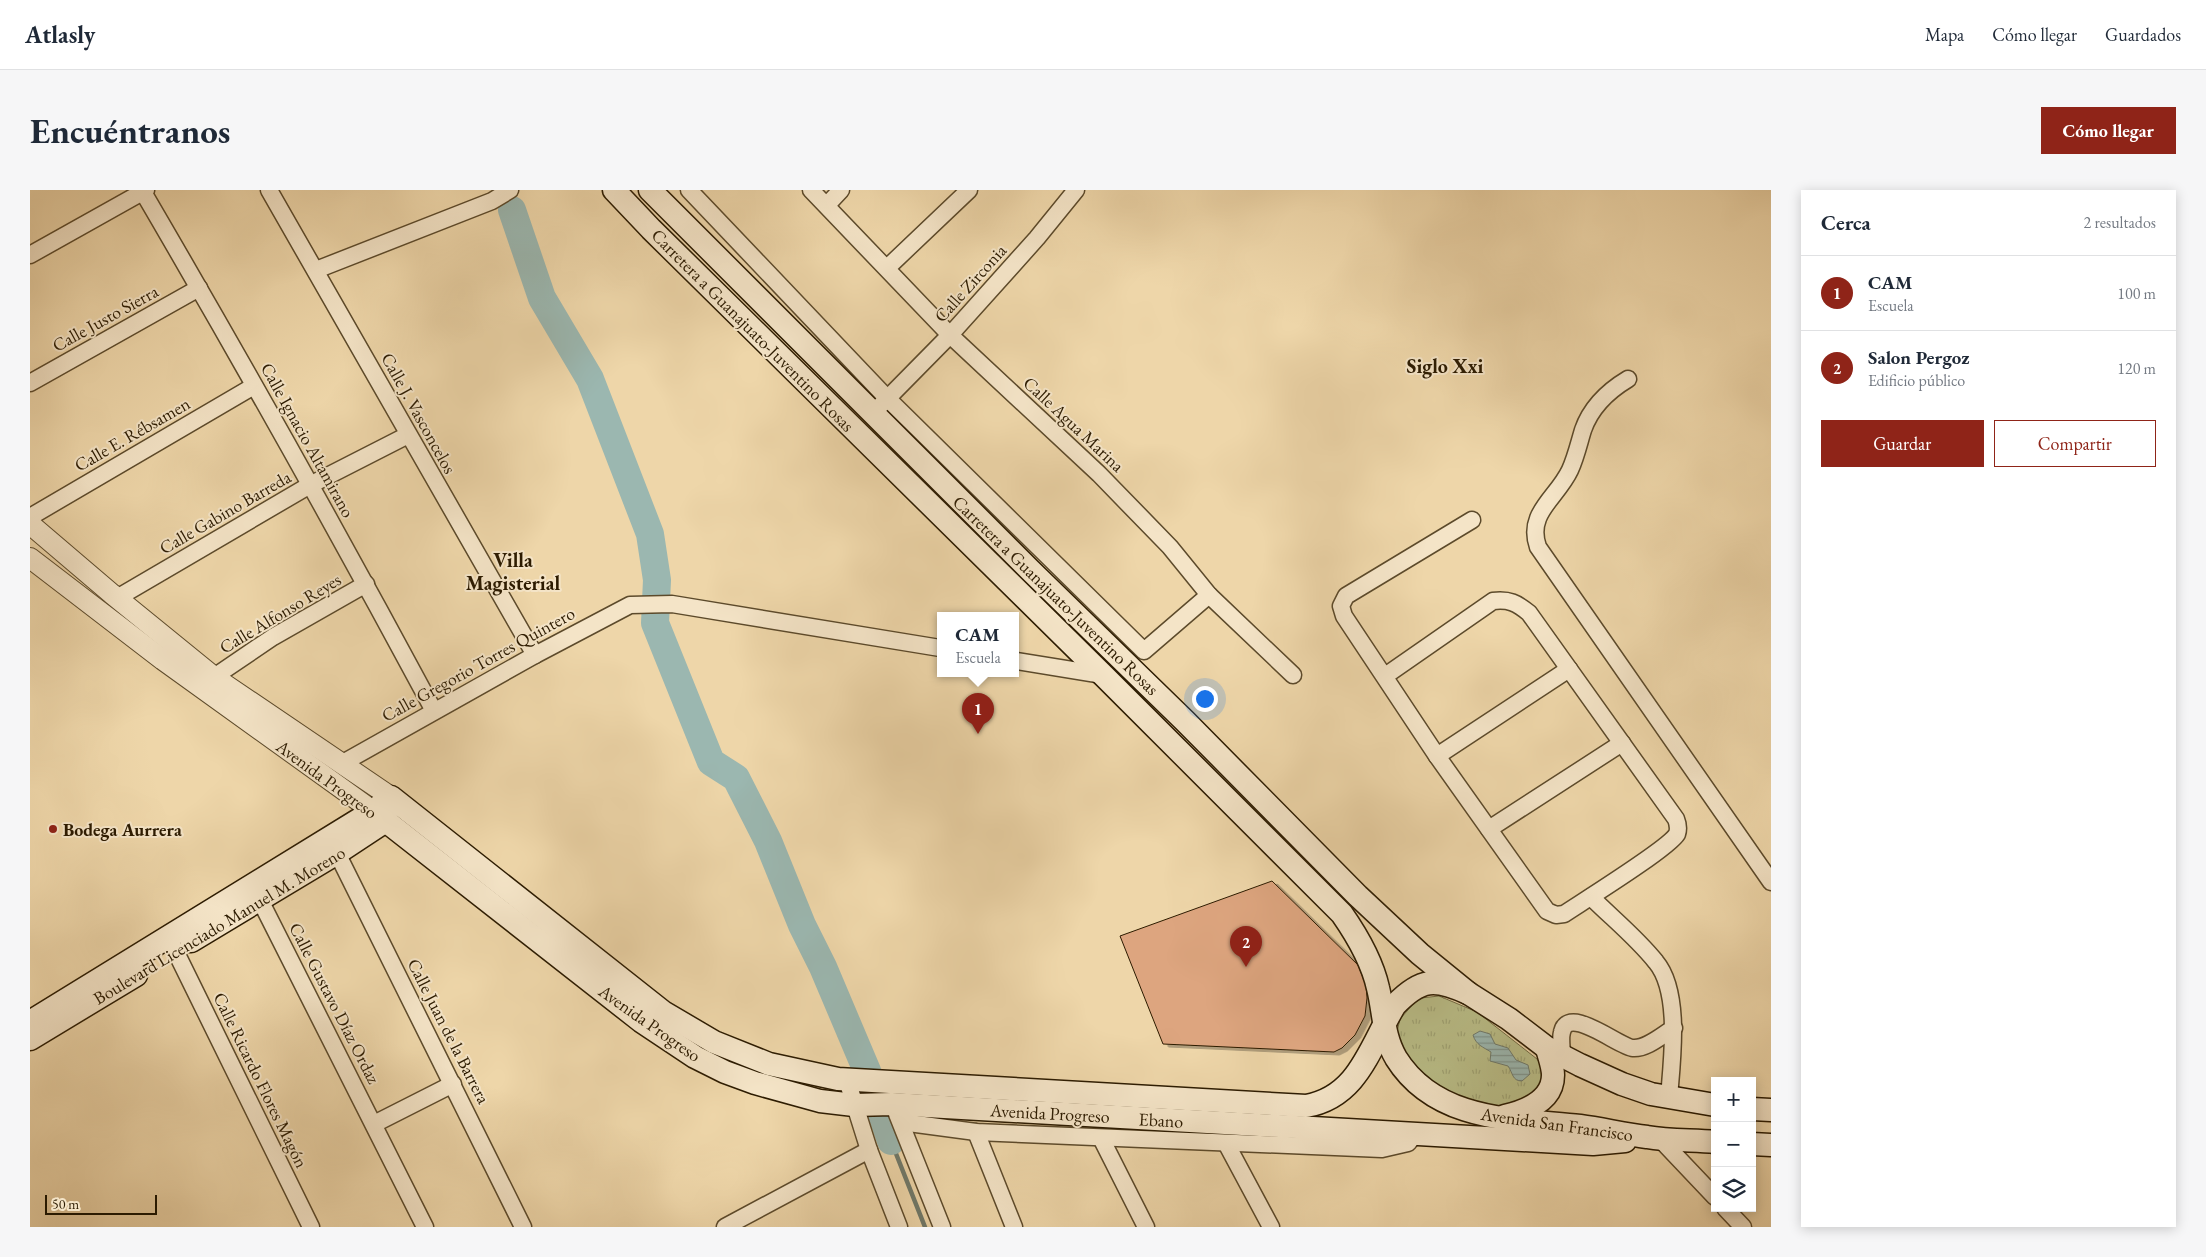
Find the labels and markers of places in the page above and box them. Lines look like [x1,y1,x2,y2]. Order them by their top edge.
pin: 1 [962,693,994,734]
place label: Bodega Aurrera [63,818,182,841]
marker: Bodega Aurrera [47,823,59,835]
pin: 2 [1230,926,1262,967]

